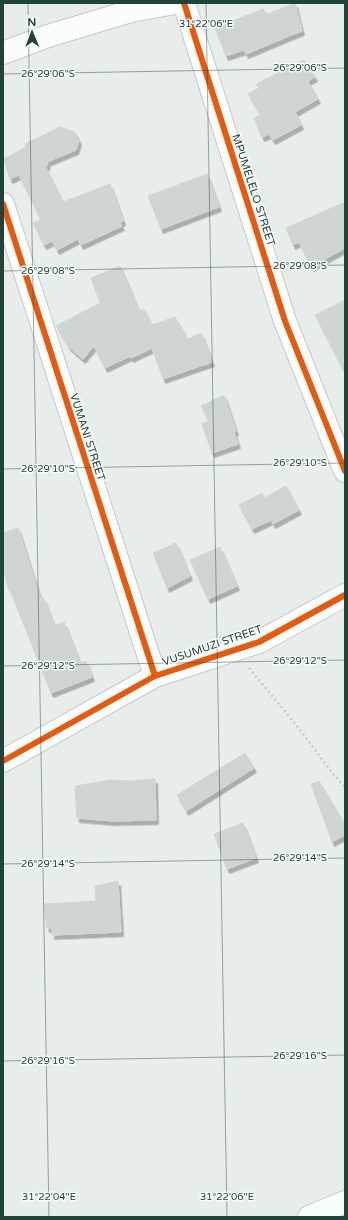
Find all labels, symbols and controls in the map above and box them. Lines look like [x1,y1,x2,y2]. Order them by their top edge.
north arrow [12,12,52,52]
text: N [27,16,36,29]
text: 31°22'06"E [179,18,233,30]
text: 26°29'06"S [273,62,327,74]
text: 26°29'06"S [21,68,75,80]
street label: MPUMELELO STREET [229,132,278,248]
text: 26°29'08"S [273,260,327,272]
text: 26°29'08"S [21,265,75,277]
street label: VUMANI STREET [67,392,108,483]
text: 26°29'10"S [273,457,327,469]
text: 26°29'10"S [21,463,75,475]
street label: VUSUMUZI STREET [161,622,264,669]
text: 26°29'12"S [273,655,327,667]
text: 26°29'12"S [21,660,75,672]
text: 26°29'14"S [273,852,327,864]
text: 26°29'14"S [21,858,75,870]
text: 26°29'16"S [273,1050,327,1062]
text: 26°29'16"S [21,1055,75,1067]
text: 31°22'04"E [22,1191,76,1203]
text: 31°22'06"E [200,1191,254,1203]

